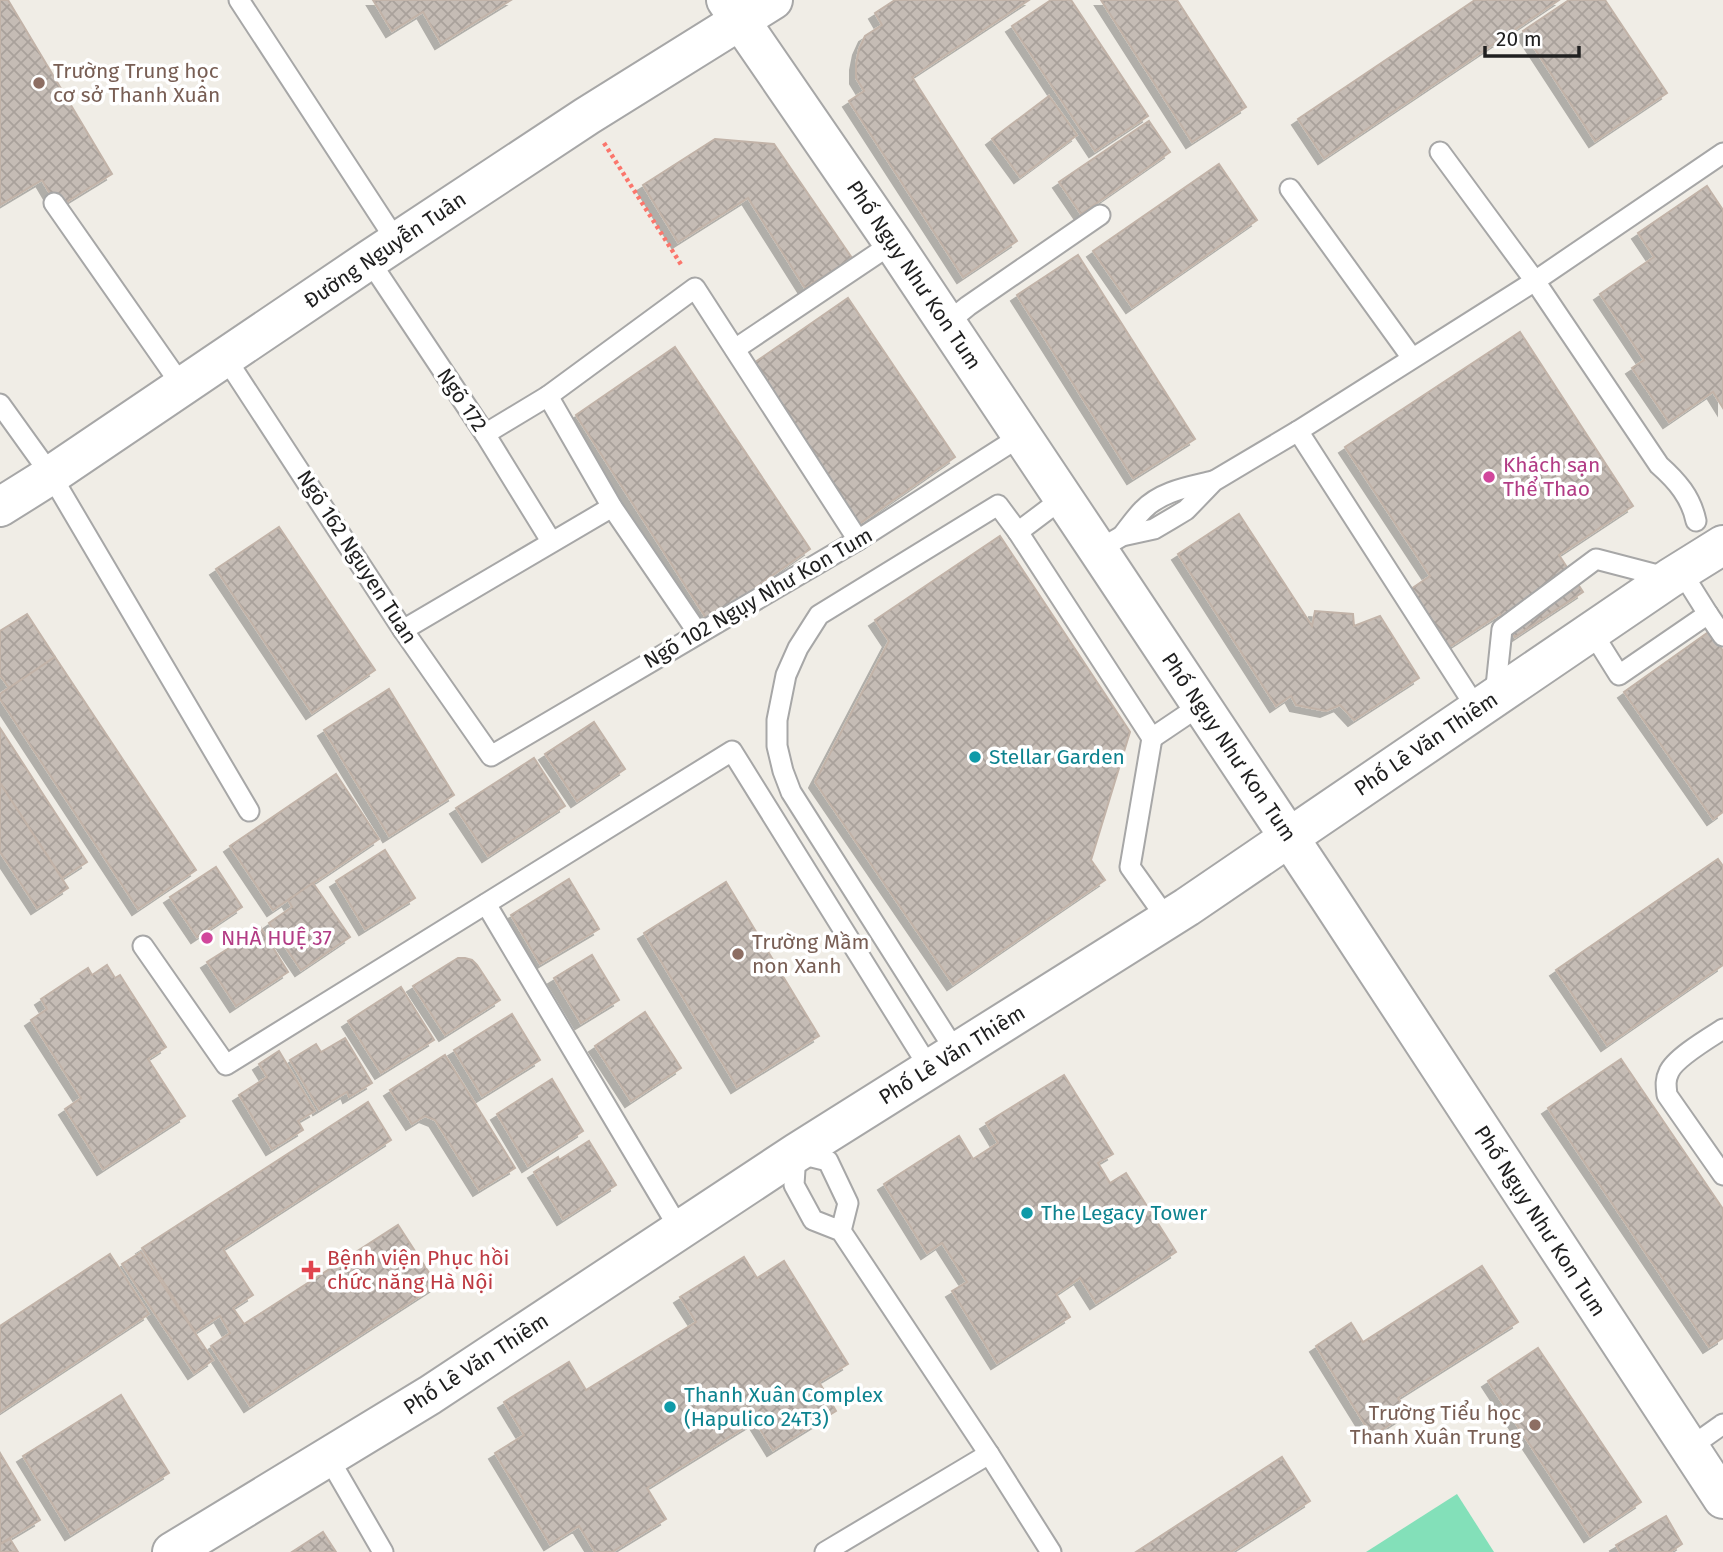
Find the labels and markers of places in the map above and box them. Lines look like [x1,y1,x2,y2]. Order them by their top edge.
place label: Trường Trung học cơ sở Thanh Xuân [53,58,220,108]
marker: Trường Trung học cơ sở Thanh Xuân [31,75,47,91]
place label: Khách sạn Thể Thao [1503,452,1600,502]
marker: Khách sạn Thể Thao [1481,469,1497,485]
place label: Stellar Garden [989,744,1125,770]
marker: Stellar Garden [967,749,983,765]
place label: NHÀ HUỆ 37 [221,925,332,951]
place label: Trường Mầm non Xanh [752,929,870,979]
marker: NHÀ HUỆ 37 [199,930,215,946]
marker: Trường Mầm non Xanh [730,946,746,962]
place label: The Legacy Tower [1041,1200,1207,1226]
marker: The Legacy Tower [1019,1205,1035,1221]
place label: Bệnh viện Phục hồi chức năng Hà Nội [327,1245,509,1295]
marker: Bệnh viện Phục hồi chức năng Hà Nội [301,1260,321,1280]
place label: Thanh Xuân Complex (Hapulico 24T3) [684,1382,884,1432]
marker: Thanh Xuân Complex (Hapulico 24T3) [662,1399,678,1415]
place label: Trường Tiểu học Thanh Xuân Trung [1350,1399,1521,1450]
marker: Trường Tiểu học Thanh Xuân Trung [1527,1417,1543,1433]

